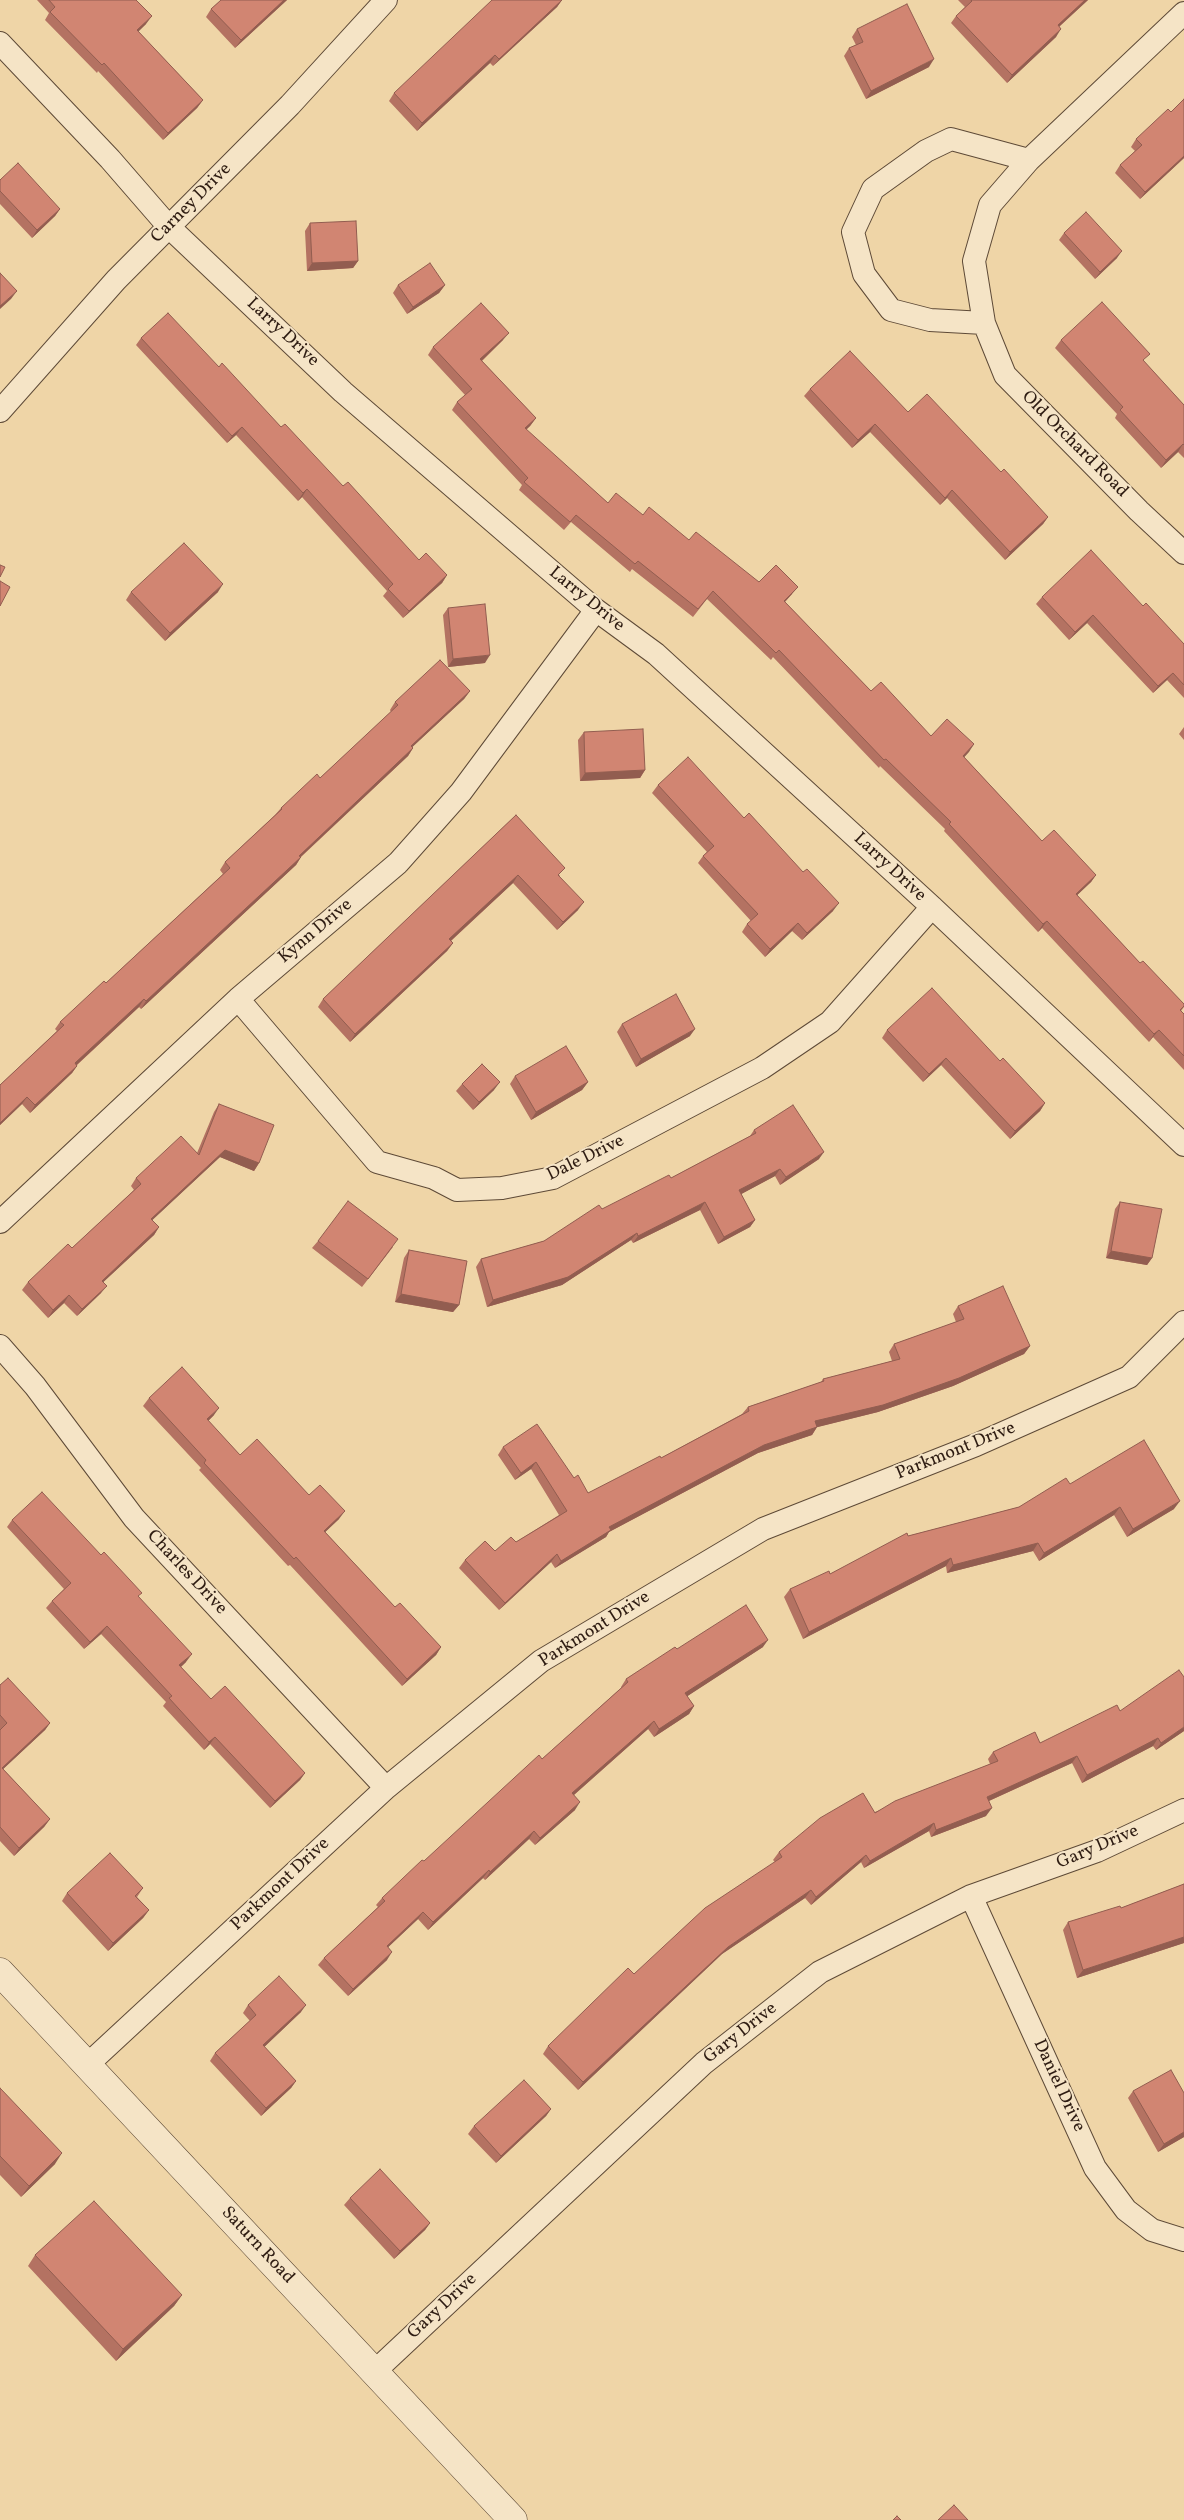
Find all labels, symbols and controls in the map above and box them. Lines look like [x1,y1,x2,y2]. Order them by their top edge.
street label: Carney Drive [147,159,237,249]
street label: Larry Drive [241,294,323,372]
street label: Old Orchard Road [1016,387,1132,503]
street label: Larry Drive [544,563,628,637]
street label: Larry Drive [848,829,930,907]
street label: Kynn Drive [275,895,357,969]
street label: Dale Drive [544,1131,628,1187]
street label: Parkmont Drive [893,1418,1019,1486]
street label: Charles Drive [141,1526,231,1620]
street label: Parkmont Drive [535,1587,655,1673]
street label: Gary Drive [1054,1821,1142,1875]
street label: Parkmont Drive [227,1834,335,1936]
street label: Gary Drive [700,1999,782,2069]
street label: Daniel Drive [1027,2036,1089,2136]
street label: Saturn Road [216,2203,298,2289]
street label: Gary Drive [404,2269,482,2345]

